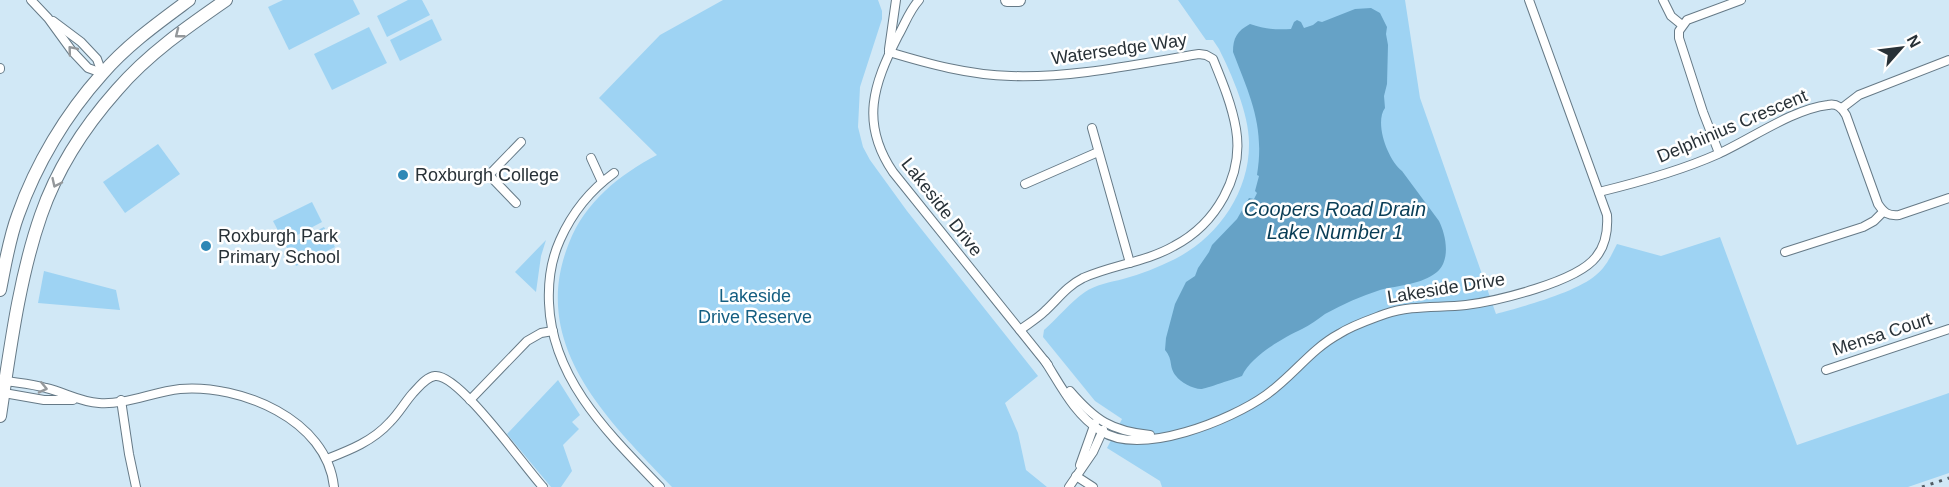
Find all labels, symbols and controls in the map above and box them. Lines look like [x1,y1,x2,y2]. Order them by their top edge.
north arrow [1871,18,1931,78]
one-way arrow [174,27,185,38]
street label: Watersedge Way [1050,30,1188,68]
text: N [1904,32,1924,50]
one-way arrow [68,46,79,57]
street label: Delphinius Crescent [1654,85,1810,167]
street label: Lakeside Drive [897,154,987,260]
place label: Roxburgh College [415,165,559,185]
marker: Roxburgh College [396,168,410,182]
one-way arrow [51,177,63,188]
water label: Coopers Road Drain Lake Number 1 [1244,198,1426,243]
place label: Roxburgh Park Primary School [218,226,340,267]
marker: Roxburgh Park Primary School [199,239,213,253]
street label: Lakeside Drive [1386,269,1506,307]
park label: Lakeside Drive Reserve [698,286,812,327]
street label: Mensa Court [1830,309,1934,359]
one-way arrow [38,380,48,393]

